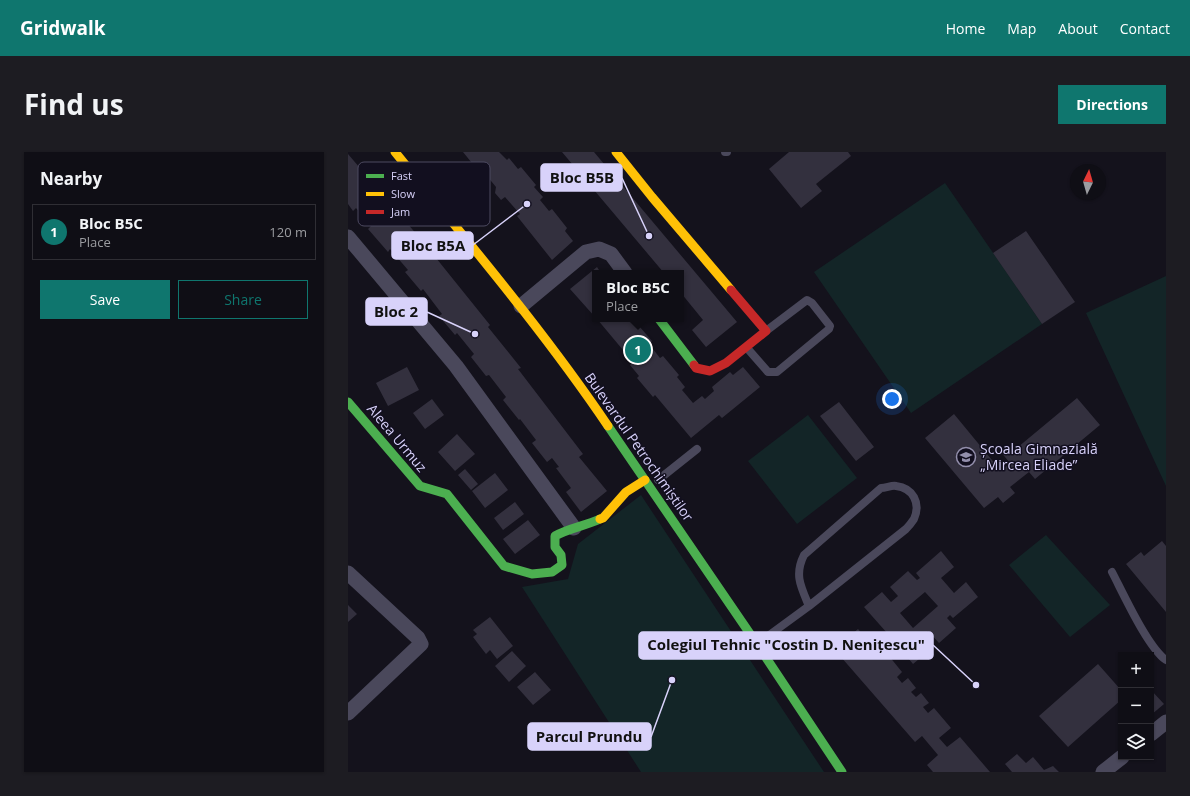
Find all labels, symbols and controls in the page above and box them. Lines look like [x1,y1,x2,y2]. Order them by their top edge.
text: Gridwalk [20,15,106,41]
text: Home [946,19,985,38]
text: Map [1007,19,1036,38]
text: About [1058,19,1098,38]
text: Contact [1120,19,1170,38]
text: Find us [24,85,124,123]
button: Directions [1058,85,1166,124]
legend [358,162,490,226]
callout: Bloc B5B [541,164,622,191]
north arrow [1070,164,1106,200]
text: Nearby [40,167,102,190]
text: Bloc B5B [550,167,614,187]
text: Fast [391,168,412,183]
text: Slow [391,186,415,201]
text: Jam [390,204,410,219]
text: Bloc B5C [79,213,143,233]
text: 1 [50,223,58,241]
text: 120 m [269,223,307,241]
callout: Bloc B5A [392,232,473,259]
text: Place [79,233,111,251]
text: Bloc B5A [401,235,466,255]
popup [592,270,684,322]
text: Bloc B5C [606,277,670,297]
button: Save [40,280,170,319]
button: Share [178,280,308,319]
text: Place [606,297,638,315]
callout: Bloc 2 [366,298,427,325]
text: Bloc 2 [374,301,418,321]
pin: 1 [625,335,651,365]
street label: Bulevardul Petrochimiștilor [581,369,698,525]
your location [882,389,902,409]
street label: Aleea Urmuz [363,400,432,476]
place label: Școala Gimnazială „Mircea Eliade” [980,439,1098,474]
school or university icon: Școala Gimnazială „Mircea Eliade” [955,446,977,468]
callout: Colegiul Tehnic "Costin D. Nenițescu" [639,632,933,659]
text: Colegiul Tehnic "Costin D. Nenițescu" [647,634,925,654]
map controls [1118,652,1154,760]
button: + [1118,652,1154,688]
button: − [1118,688,1154,724]
callout: Parcul Prundu [528,723,651,750]
button: layers [1118,724,1154,760]
text: Parcul Prundu [536,726,642,746]

